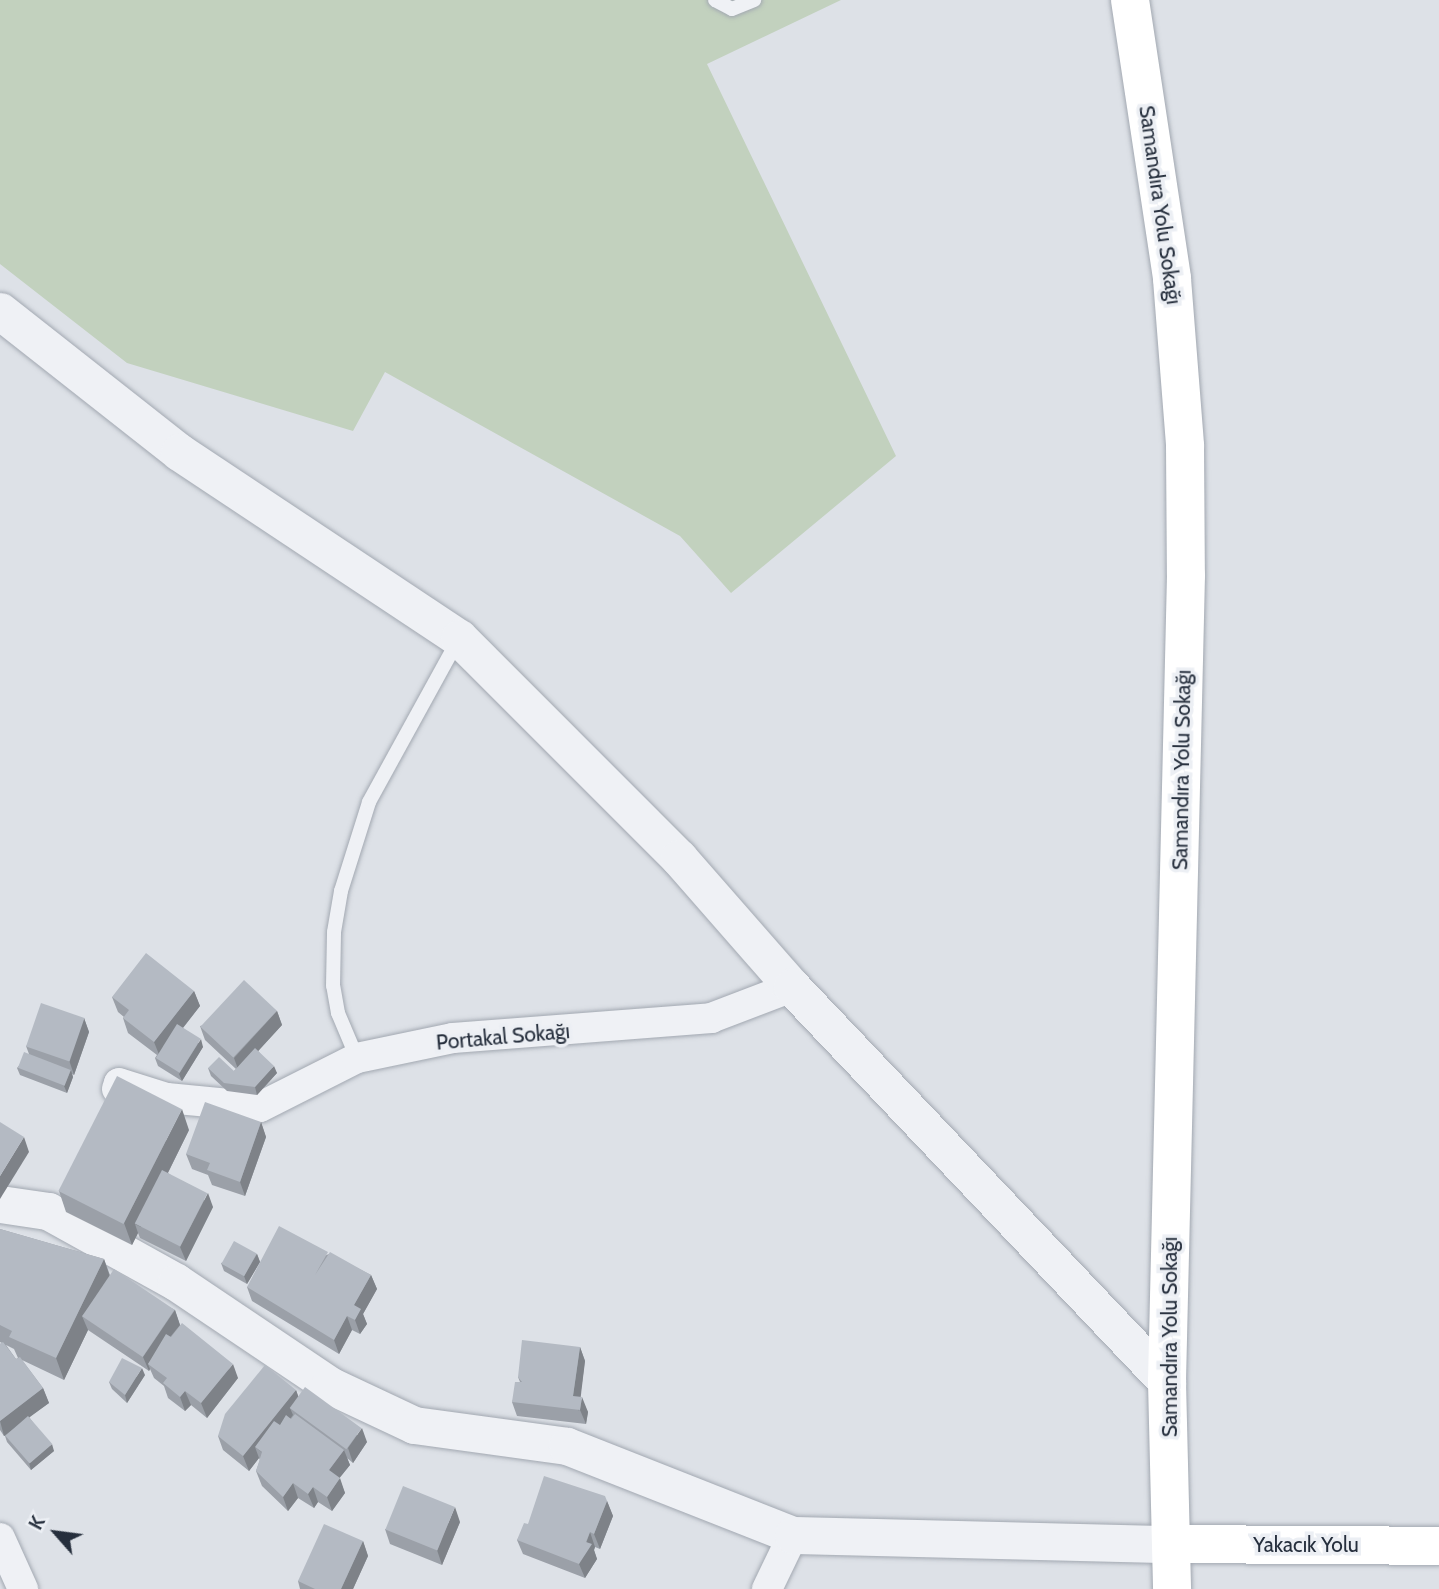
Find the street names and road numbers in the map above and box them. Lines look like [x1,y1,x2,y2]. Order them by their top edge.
street label: Samandıra Yolu Sokağı [1134,104,1186,306]
street label: Samandıra Yolu Sokağı [1168,670,1196,870]
street label: Portakal Sokağı [435,1019,571,1055]
street label: Samandıra Yolu Sokağı [1157,1237,1183,1437]
street label: Yakacık Yolu [1253,1532,1359,1558]

